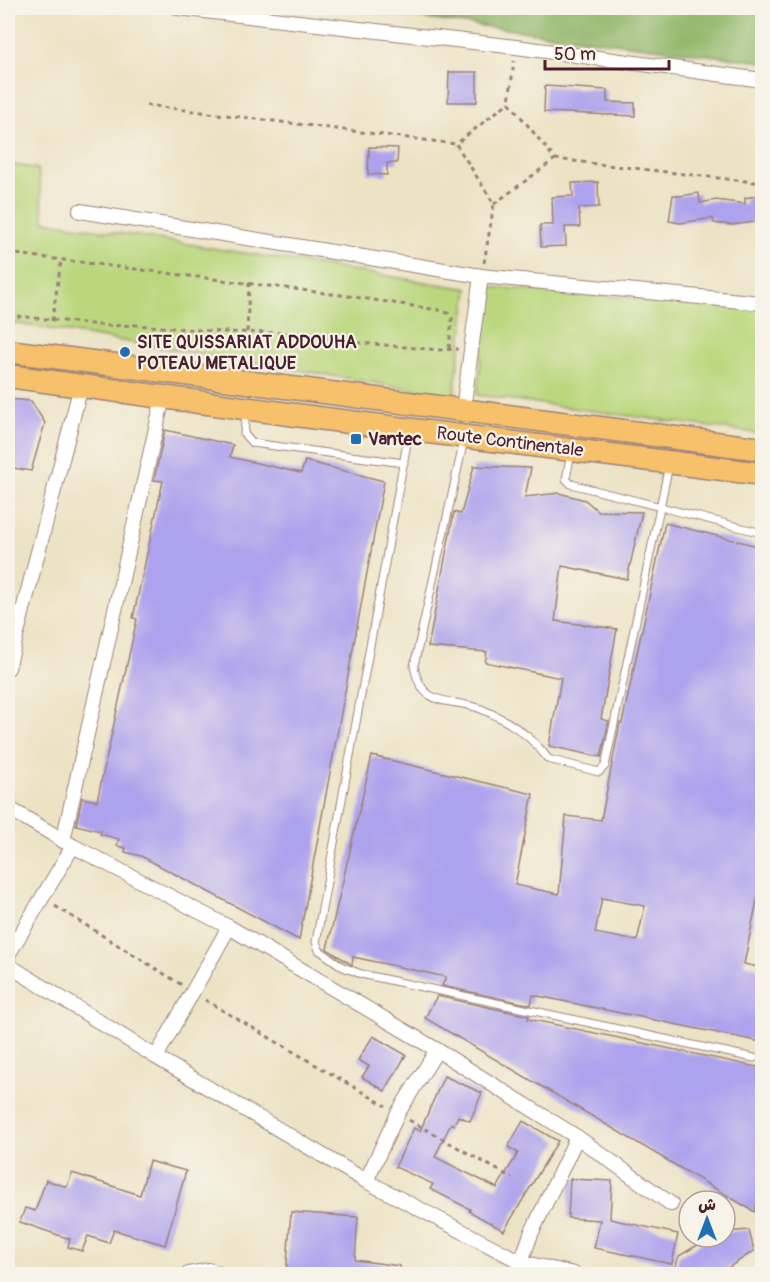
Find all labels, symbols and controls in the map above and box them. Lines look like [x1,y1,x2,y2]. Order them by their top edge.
scale bar [545,33,670,71]
text: 50 m [554,43,596,66]
place label: SITE QUISSARIAT ADDOUHA POTEAU METALIQUE [137,331,357,375]
marker: SITE QUISSARIAT ADDOUHA POTEAU METALIQUE [118,345,132,359]
street label: Route Continentale [435,422,585,462]
place label: Vantec [368,428,422,451]
marker: Vantec [349,432,363,446]
north arrow [677,1189,737,1249]
text: ش [698,1195,716,1215]

